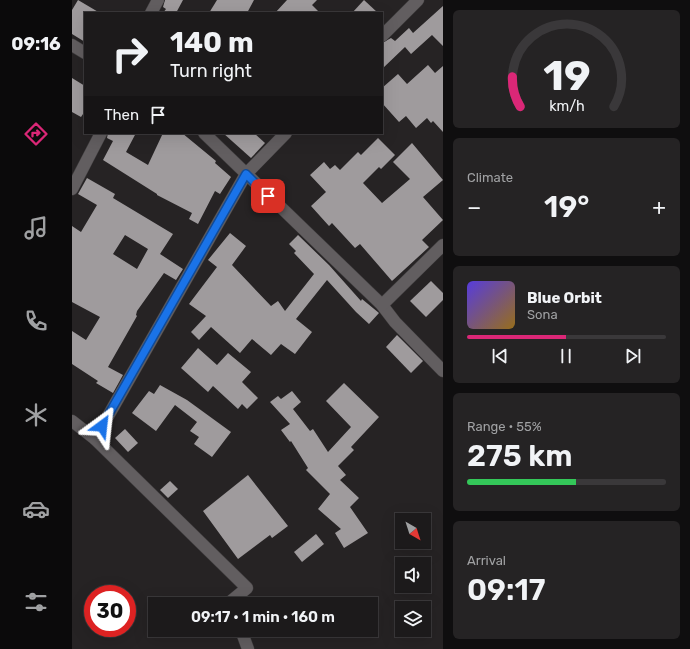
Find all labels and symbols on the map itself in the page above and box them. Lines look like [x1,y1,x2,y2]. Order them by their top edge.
pin [251,179,285,213]
position arrow [81,405,123,447]
north arrow [395,513,431,549]
speed limit sign: 30 [84,585,136,637]

